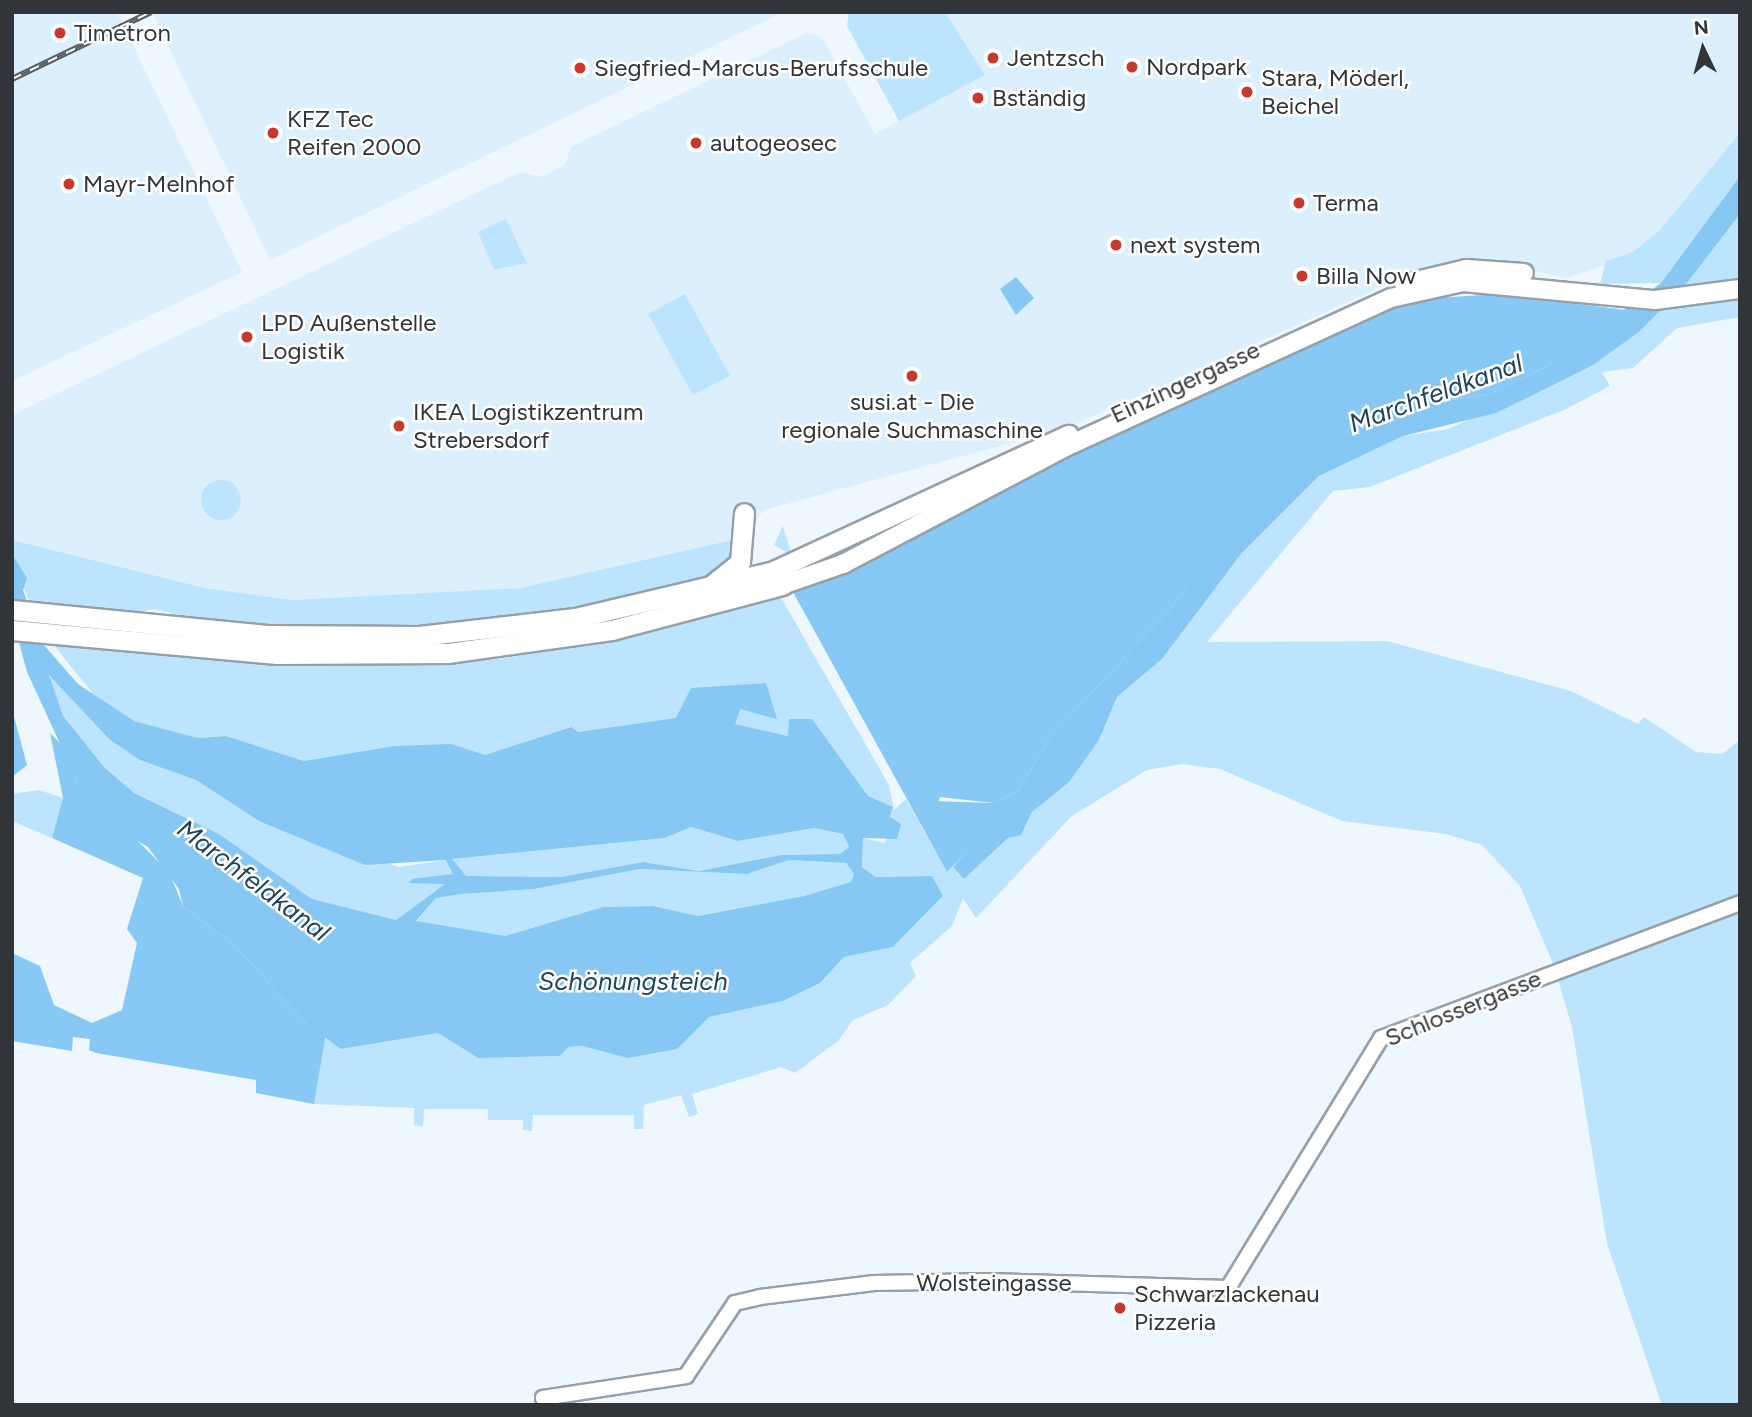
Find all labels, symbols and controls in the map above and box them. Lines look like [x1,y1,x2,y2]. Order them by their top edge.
north arrow [1668,14,1738,84]
text: N [1693,15,1709,40]
place label: Timetron [74,19,171,47]
marker: Timetron [52,25,68,41]
place label: Jentzsch [1007,44,1104,72]
marker: Jentzsch [985,50,1001,66]
place label: Nordpark [1146,53,1247,81]
place label: Siegfried-Marcus-Berufsschule [594,54,928,82]
marker: Nordpark [1124,59,1140,75]
marker: Siegfried-Marcus-Berufsschule [572,60,588,76]
place label: Stara, Möderl, Beichel [1261,64,1409,120]
place label: Bständig [992,84,1086,112]
marker: Stara, Möderl, Beichel [1239,84,1255,100]
marker: Bständig [970,90,986,106]
place label: KFZ Tec Reifen 2000 [287,105,421,161]
marker: KFZ Tec Reifen 2000 [265,125,281,141]
place label: autogeosec [710,129,837,157]
marker: autogeosec [688,135,704,151]
place label: Mayr-Melnhof [83,170,234,198]
marker: Mayr-Melnhof [61,176,77,192]
place label: Terma [1313,189,1379,217]
marker: Terma [1291,195,1307,211]
place label: next system [1130,231,1260,259]
marker: next system [1108,237,1124,253]
place label: Billa Now [1316,262,1416,290]
marker: Billa Now [1294,268,1310,284]
place label: LPD Außenstelle Logistik [261,309,436,365]
marker: LPD Außenstelle Logistik [239,329,255,345]
street label: Einzingergasse [1106,335,1264,429]
water label: Marchfeldkanal [1345,348,1527,440]
marker: susi.at - Die regionale Suchmaschine [904,368,920,384]
place label: susi.at - Die regionale Suchmaschine [781,388,1043,444]
place label: IKEA Logistikzentrum Strebersdorf [413,398,643,454]
marker: IKEA Logistikzentrum Strebersdorf [391,418,407,434]
water label: Marchfeldkanal [171,814,335,948]
street label: Schlossergasse [1381,964,1545,1052]
water label: Schönungsteich [538,966,728,998]
street label: Wolsteingasse [916,1269,1072,1297]
place label: Schwarzlackenau Pizzeria [1134,1280,1320,1336]
marker: Schwarzlackenau Pizzeria [1112,1300,1128,1316]

